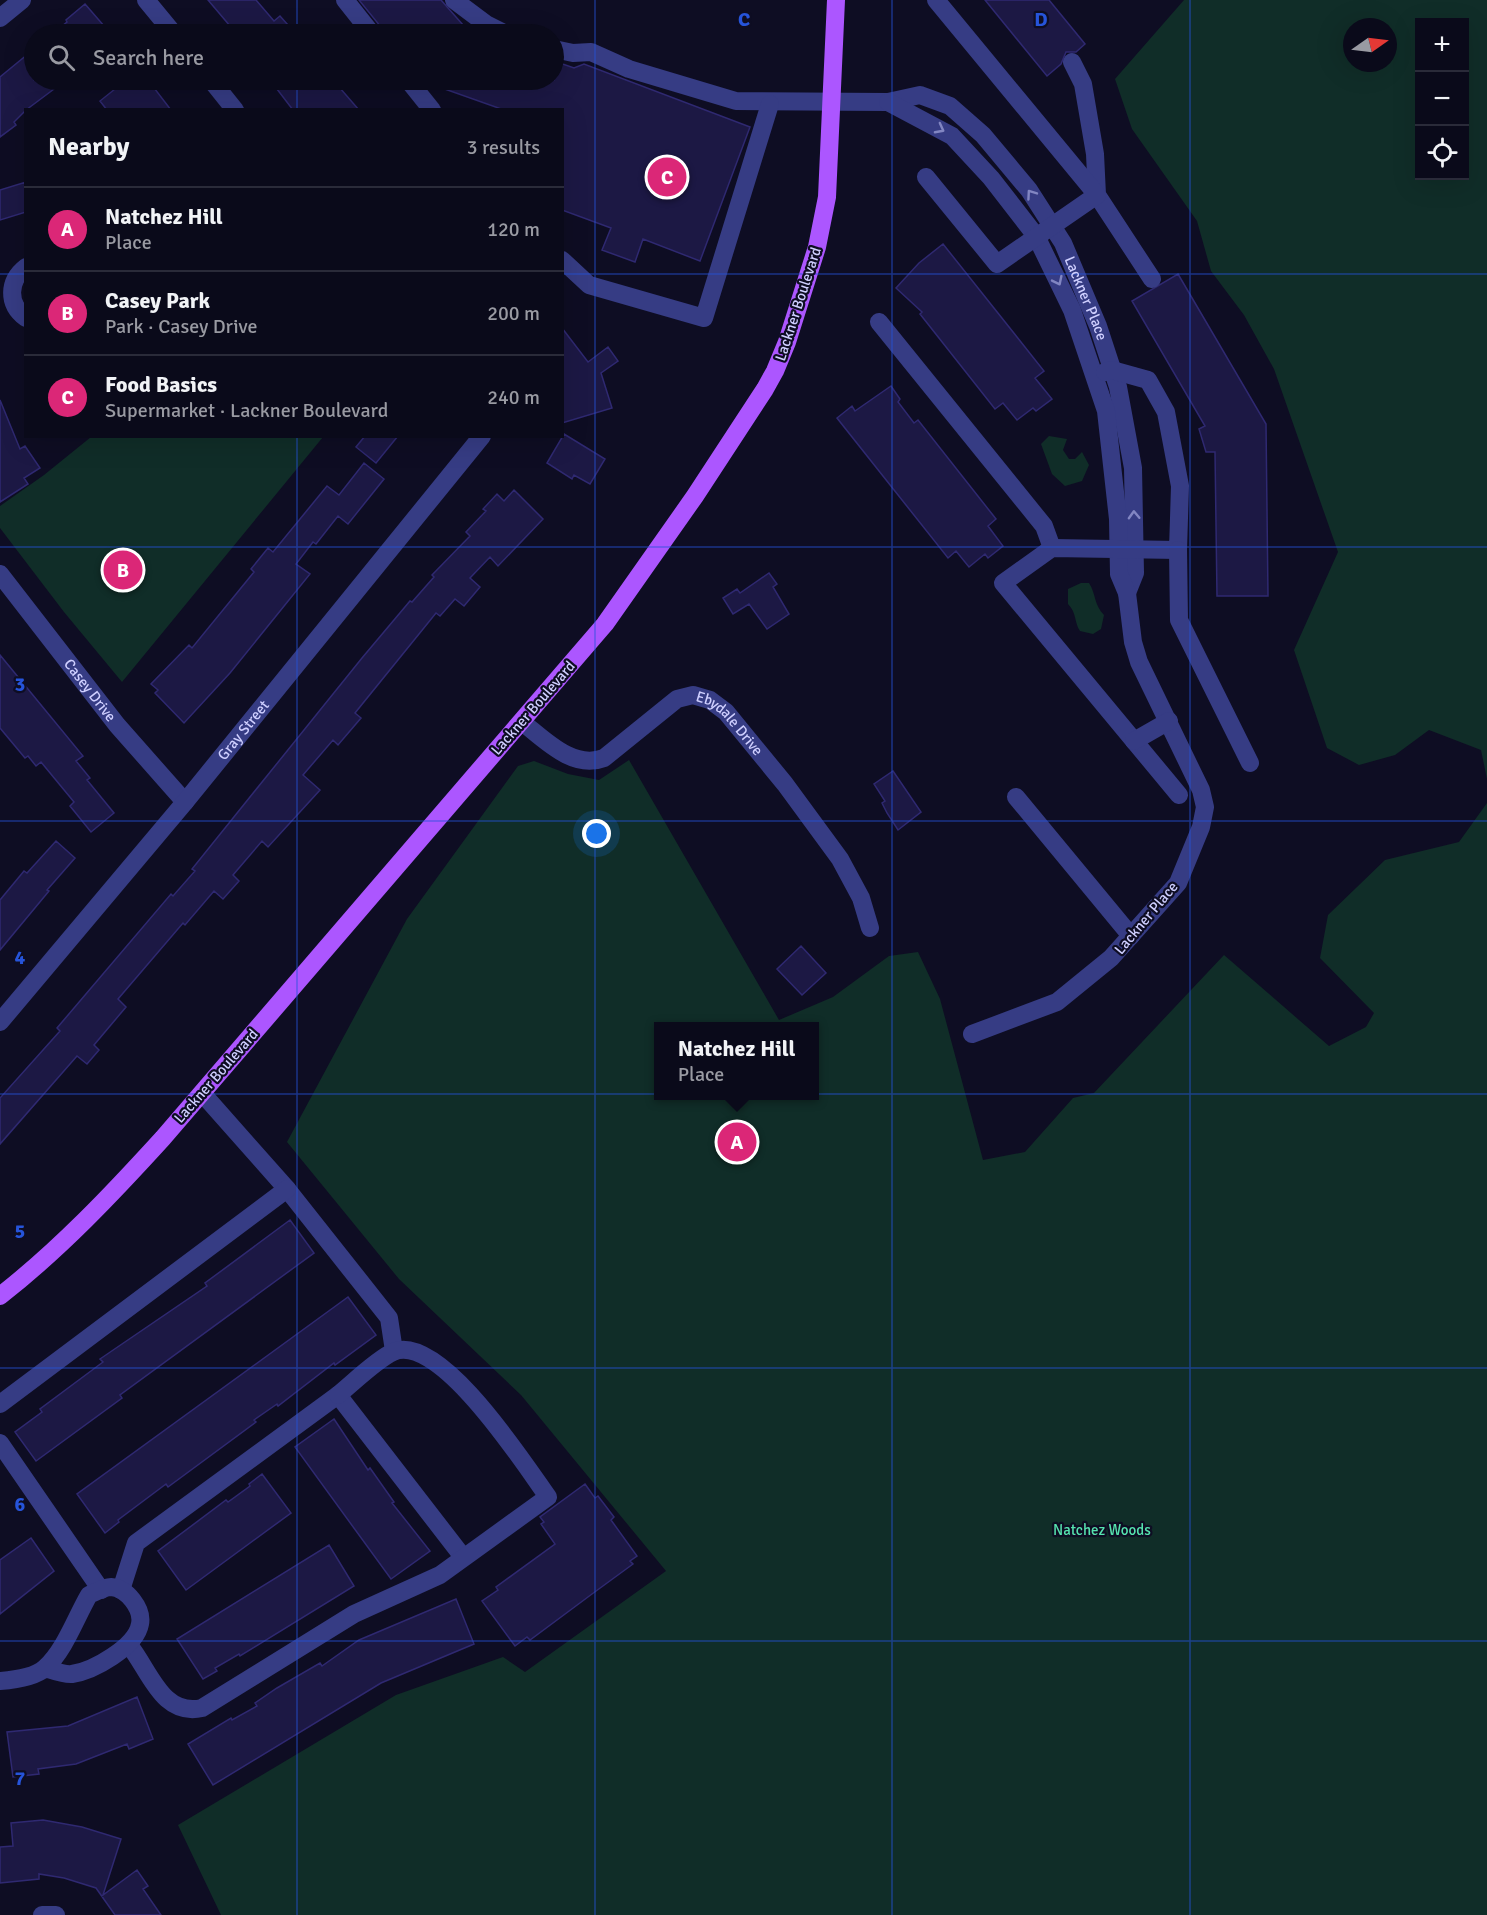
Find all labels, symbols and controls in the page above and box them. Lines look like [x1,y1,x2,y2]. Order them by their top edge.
text: C [738,7,750,32]
text: D [1034,7,1048,32]
north arrow [1343,18,1397,72]
map controls [1415,18,1469,180]
button: + [1415,18,1469,72]
search box [24,24,564,90]
icon: search [45,41,78,74]
text: Search here [93,44,204,71]
button: − [1415,72,1469,126]
one-way arrow [934,122,944,133]
button: locate [1415,126,1469,180]
text: Nearby [48,131,129,163]
text: 3 results [467,135,540,160]
pin: C [648,154,686,200]
one-way arrow [1027,189,1038,200]
text: Natchez Hill [105,203,223,230]
text: A [61,217,74,242]
text: 120 m [487,217,540,242]
text: Place [105,230,152,255]
street label: Lackner Boulevard [771,245,825,363]
street label: Lackner Place [1061,254,1111,343]
one-way arrow [1050,275,1062,286]
text: Casey Park [105,287,210,314]
text: B [61,301,74,326]
text: 200 m [487,301,540,326]
text: Park · Casey Drive [105,314,257,339]
text: Food Basics [105,371,217,398]
text: C [61,385,74,410]
text: 240 m [487,385,540,410]
text: Supermarket · Lackner Boulevard [105,398,388,423]
one-way arrow [1128,510,1141,519]
pin: B [104,548,142,592]
street label: Casey Drive [60,655,120,725]
street label: Lackner Boulevard [487,657,579,759]
text: 3 [15,672,25,697]
street label: Ebydale Drive [694,687,767,759]
street label: Gray Street [214,697,273,764]
your location [582,819,611,848]
street label: Lackner Place [1110,878,1182,958]
text: 4 [15,945,26,970]
popup [654,1022,819,1100]
street label: Lackner Boulevard [170,1025,262,1127]
text: Natchez Hill [678,1035,795,1062]
text: Place [678,1062,724,1087]
pin: A [718,1120,756,1164]
text: 5 [15,1219,25,1244]
text: 6 [15,1492,26,1517]
park label: Natchez Woods [1053,1521,1151,1539]
text: 7 [15,1766,26,1791]

